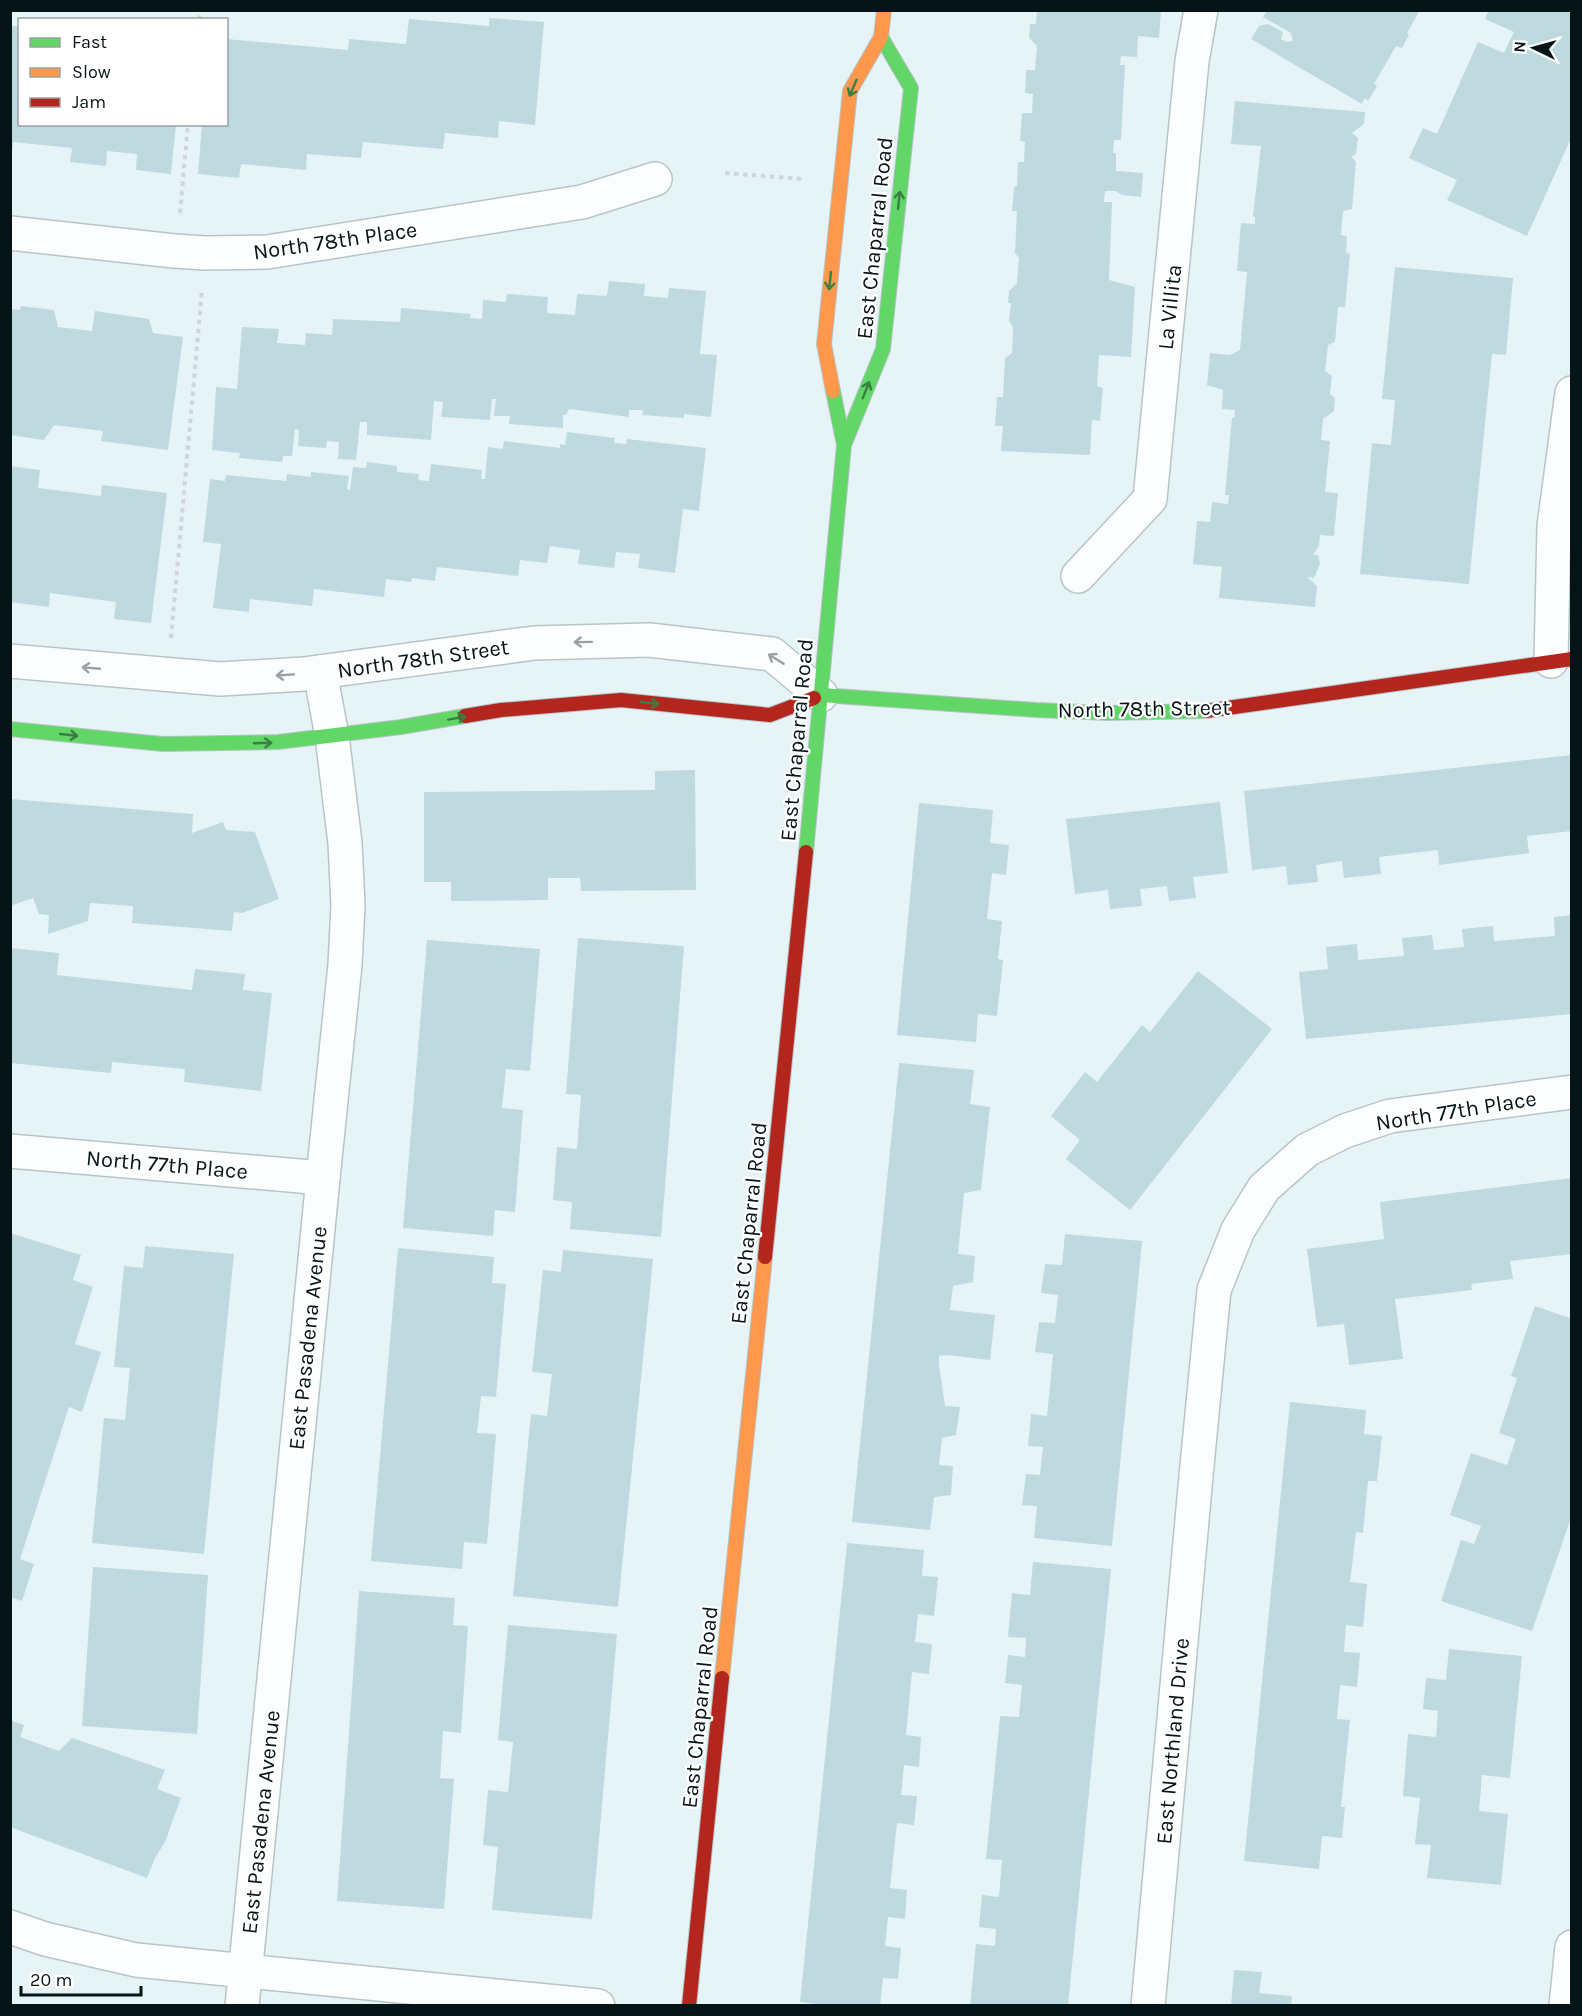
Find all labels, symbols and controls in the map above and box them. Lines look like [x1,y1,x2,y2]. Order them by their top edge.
legend [18,18,228,126]
north arrow [1504,18,1564,78]
text: Fast [72,31,107,53]
text: N [1510,40,1530,53]
text: Slow [72,61,111,83]
one-way arrow [847,78,858,96]
text: Jam [72,91,106,113]
street label: East Chaparral Road [851,136,899,341]
one-way arrow [894,190,905,210]
street label: North 78th Place [251,217,419,265]
street label: La Villita [1153,263,1187,351]
one-way arrow [824,270,835,290]
one-way arrow [861,382,872,400]
street label: North 78th Street [336,634,511,684]
one-way arrow [574,636,594,648]
street label: East Chaparral Road [775,638,819,843]
one-way arrow [767,653,784,666]
one-way arrow [82,662,102,673]
one-way arrow [276,669,296,680]
street label: North 78th Street [1057,694,1231,724]
one-way arrow [640,698,660,709]
one-way arrow [446,712,466,723]
one-way arrow [58,730,78,741]
one-way arrow [253,737,273,748]
street label: North 77th Place [1374,1085,1538,1137]
street label: East Chaparral Road [725,1121,773,1326]
street label: North 77th Place [85,1145,249,1185]
street label: East Pasadena Avenue [283,1225,333,1451]
street label: East Chaparral Road [676,1605,724,1810]
street label: East Northland Drive [1151,1637,1195,1845]
street label: East Pasadena Avenue [236,1709,286,1935]
scale bar [21,1959,141,1997]
text: 20 m [30,1969,72,1991]

